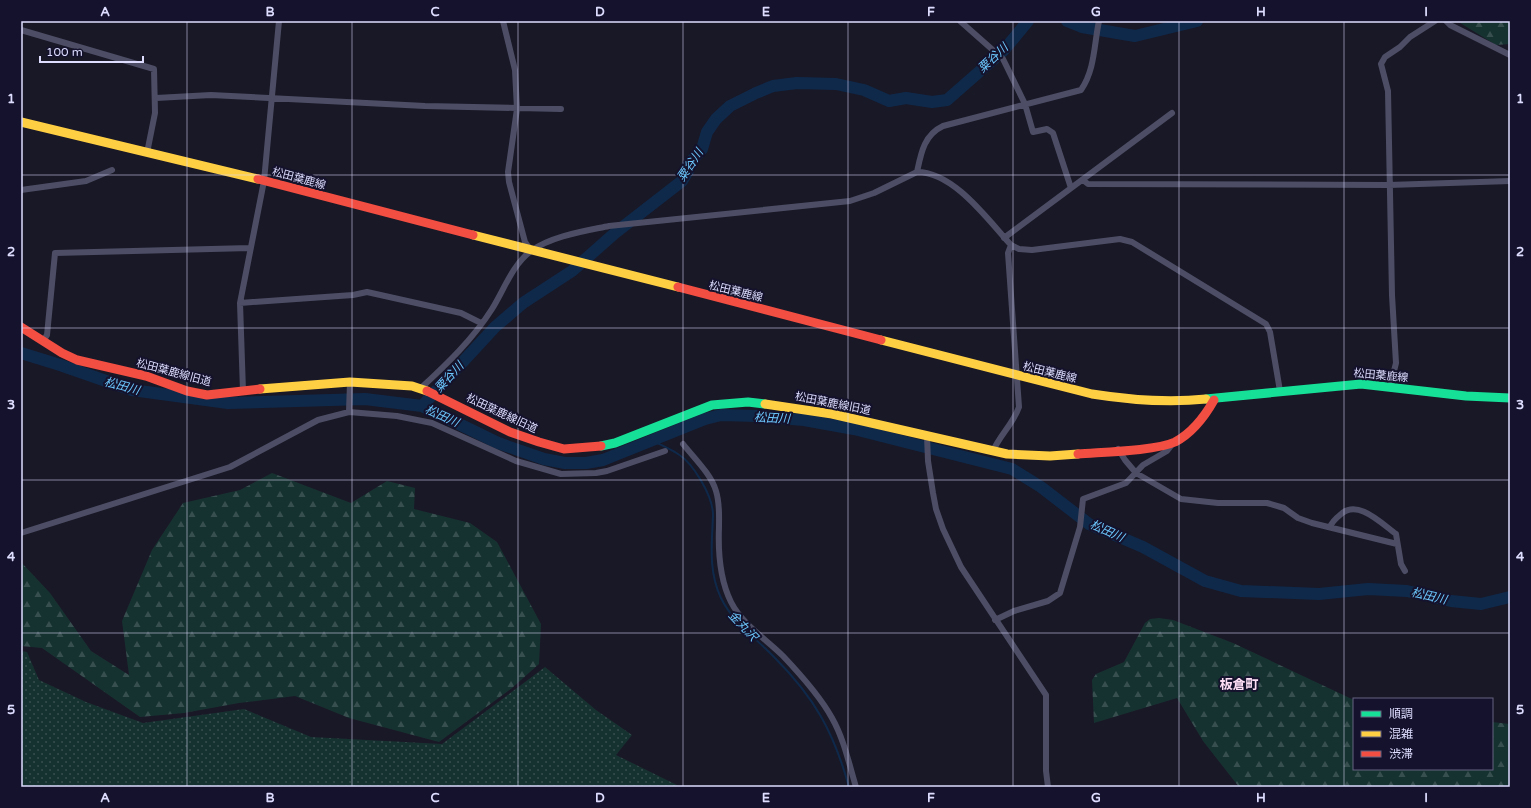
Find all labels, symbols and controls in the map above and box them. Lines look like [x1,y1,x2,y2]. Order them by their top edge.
text: A [100,4,110,20]
text: B [265,4,275,20]
text: C [430,4,440,20]
text: D [595,4,605,20]
text: E [762,4,770,20]
text: F [927,4,935,20]
text: G [1091,4,1101,20]
text: H [1256,4,1266,20]
text: I [1424,4,1428,20]
scale bar [40,38,143,64]
water label: 粟谷川 [975,39,1012,75]
text: 100 m [46,45,83,59]
text: 1 [7,91,15,107]
text: 1 [1516,91,1524,107]
water label: 粟谷川 [674,145,707,184]
street label: 松田葉鹿線 [271,165,327,192]
text: 2 [7,244,15,260]
text: 2 [1516,244,1524,260]
street label: 松田葉鹿線 [708,279,764,304]
street label: 松田葉鹿線旧道 [135,356,213,389]
water label: 粟谷川 [432,358,468,395]
street label: 松田葉鹿線 [1022,360,1078,385]
street label: 松田葉鹿線 [1353,367,1409,384]
water label: 松田川 [103,375,143,398]
street label: 松田葉鹿線旧道 [794,390,872,417]
street label: 松田葉鹿線旧道 [464,391,539,436]
text: 3 [7,397,15,413]
text: 3 [1516,397,1524,413]
water label: 松田川 [423,402,463,431]
water label: 松田川 [754,410,792,426]
water label: 松田川 [1088,517,1128,546]
text: 4 [7,549,16,565]
text: 4 [1516,549,1525,565]
water label: 松田川 [1410,585,1450,607]
water label: 金丸沢 [726,608,762,645]
district label: 板倉町 [1219,677,1259,693]
legend [1353,698,1493,770]
text: 5 [7,702,15,718]
text: 5 [1516,702,1524,718]
text: 順調 [1389,707,1413,721]
text: 混雑 [1389,727,1413,741]
text: 渋滞 [1389,747,1413,761]
text: A [100,790,110,806]
text: B [265,790,275,806]
text: C [430,790,440,806]
text: D [595,790,605,806]
text: E [762,790,770,806]
text: F [927,790,935,806]
text: G [1091,790,1101,806]
text: H [1256,790,1266,806]
text: I [1424,790,1428,806]

